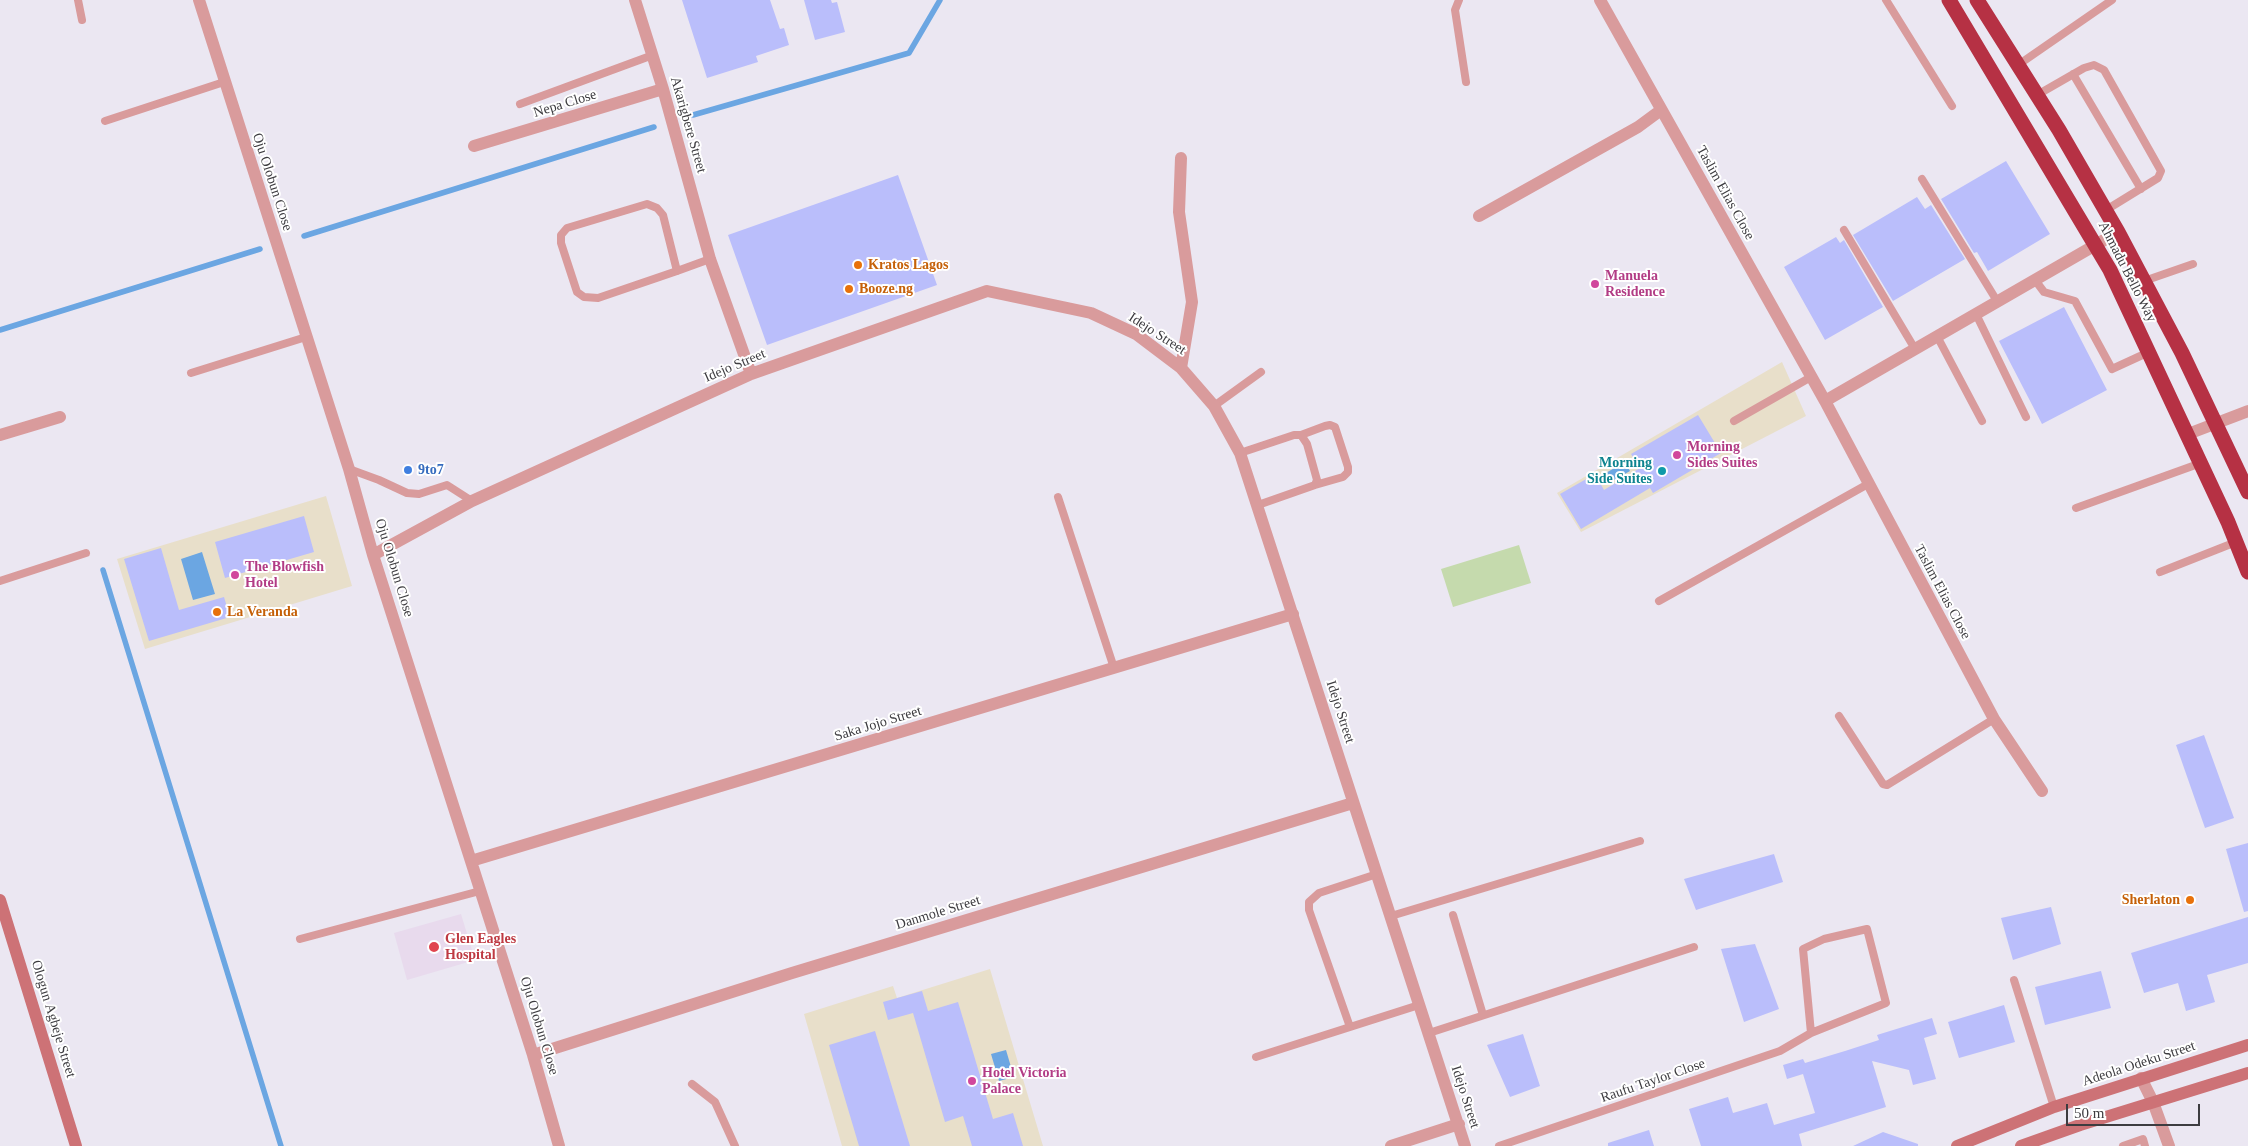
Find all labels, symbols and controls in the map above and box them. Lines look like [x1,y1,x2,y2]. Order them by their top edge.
street label: Akarigbere Street [666,75,710,175]
street label: Nepa Close [531,86,599,122]
street label: Oju Olobun Close [248,131,296,233]
street label: Taslim Elias Close [1692,143,1758,243]
street label: Ahmadu Bello Way [2094,219,2160,325]
place label: Kratos Lagos [868,257,948,273]
marker: Kratos Lagos [852,259,864,271]
place label: Manuela Residence [1605,268,1665,300]
marker: Manuela Residence [1589,278,1601,290]
place label: Booze.ng [859,281,913,297]
marker: Booze.ng [843,283,855,295]
street label: Idejo Street [1125,309,1189,359]
street label: Idejo Street [702,346,768,386]
place label: Morning Sides Suites [1687,439,1757,472]
marker: Morning Sides Suites [1671,449,1683,461]
place label: Morning Side Suites [1587,455,1652,488]
place label: 9to7 [418,462,444,478]
marker: 9to7 [402,464,414,476]
marker: Morning Side Suites [1656,465,1668,477]
street label: Oju Olobun Close [371,517,417,619]
street label: Taslim Elias Close [1910,542,1974,642]
place label: The Blowfish Hotel [245,559,324,592]
marker: The Blowfish Hotel [229,569,241,581]
place label: La Veranda [227,604,298,620]
marker: La Veranda [211,606,223,618]
street label: Idejo Street [1322,679,1358,745]
street label: Saka Jojo Street [832,703,924,745]
street label: Danmole Street [894,892,982,934]
place label: Sherlaton [2122,892,2180,908]
marker: Sherlaton [2184,894,2196,906]
place label: Glen Eagles Hospital [445,931,516,964]
marker: Glen Eagles Hospital [427,940,441,954]
street label: Ologun Agbeje Street [27,958,79,1080]
street label: Oju Olobun Close [516,975,562,1077]
street label: Adeola Odeku Street [2081,1038,2197,1090]
street label: Raufu Taylor Close [1599,1055,1707,1107]
street label: Idejo Street [1447,1064,1483,1130]
place label: Hotel Victoria Palace [982,1065,1067,1098]
marker: Hotel Victoria Palace [966,1075,978,1087]
scale bar [2068,1094,2202,1126]
text: 50 m [2074,1105,2104,1121]

